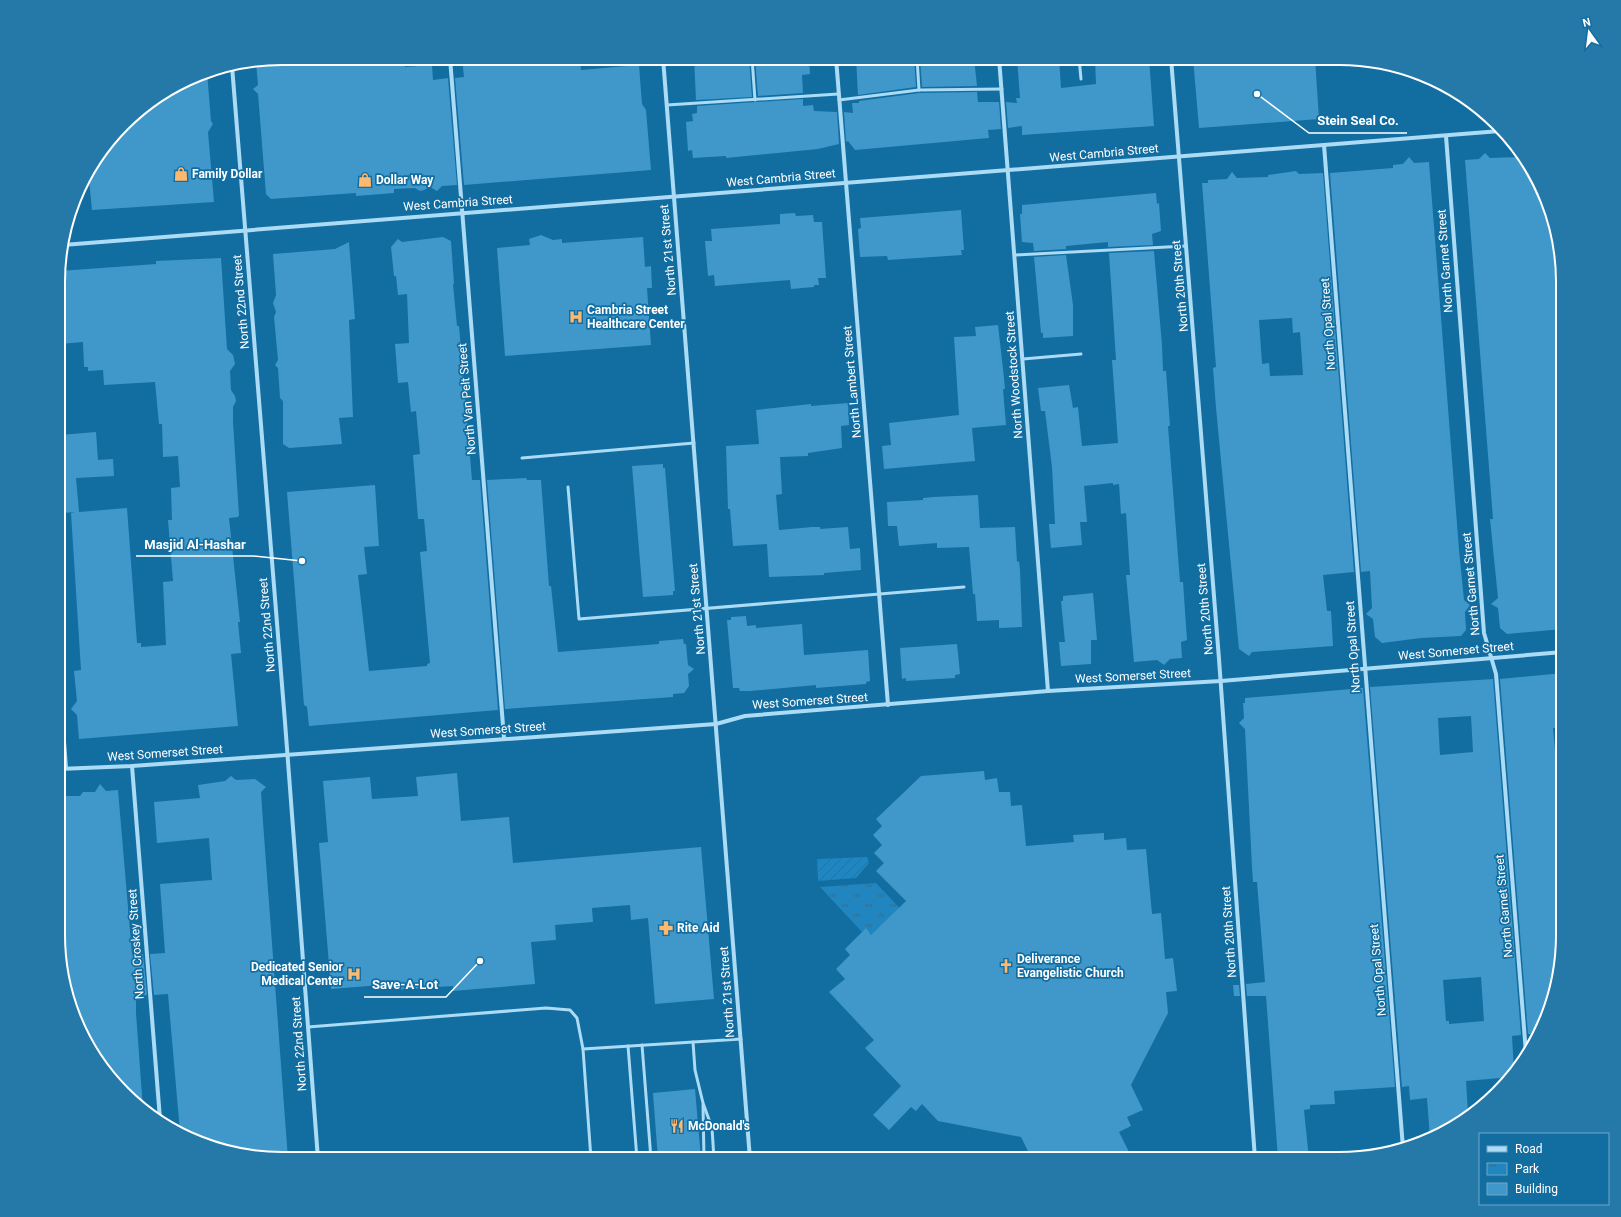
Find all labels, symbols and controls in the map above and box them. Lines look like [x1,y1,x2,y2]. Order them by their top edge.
north arrow [1569,12,1609,52]
text: N [1581,15,1592,30]
callout: Stein Seal Co. [1309,108,1407,133]
text: Stein Seal Co. [1317,113,1399,128]
street label: West Cambria Street [1049,141,1159,165]
shop icon: Family Dollar [173,166,189,182]
street label: West Cambria Street [726,166,836,190]
place label: Family Dollar [192,167,263,181]
shop icon: Dollar Way [357,172,373,188]
place label: Dollar Way [376,173,434,187]
street label: West Cambria Street [403,192,513,214]
street label: North 21st Street [657,204,679,296]
street label: North Garnet Street [1434,209,1456,313]
street label: North 20th Street [1169,240,1191,332]
street label: North 22nd Street [230,254,252,350]
street label: North Opal Street [1318,277,1338,371]
place label: Cambria Street Healthcare Center [587,303,685,331]
hospital icon: Cambria Street Healthcare Center [568,309,584,325]
street label: North Woodstock Street [1003,311,1025,439]
street label: North Lambert Street [840,325,864,439]
street label: North Van Pelt Street [455,342,479,455]
callout: Masjid Al-Hashar [136,531,253,556]
street label: North Garnet Street [1460,532,1482,636]
text: Masjid Al-Hashar [144,537,246,552]
street label: North 21st Street [686,563,708,655]
street label: North 20th Street [1194,563,1216,655]
street label: North 22nd Street [256,577,278,673]
street label: North Opal Street [1343,600,1363,694]
street label: West Somerset Street [1398,639,1514,663]
street label: West Somerset Street [1075,666,1191,686]
street label: West Somerset Street [752,690,868,712]
street label: West Somerset Street [430,719,546,741]
street label: West Somerset Street [107,742,223,764]
street label: North Garnet Street [1493,854,1515,958]
street label: North 20th Street [1219,886,1239,978]
street label: North Croskey Street [125,888,147,1000]
pharmacy icon: Rite Aid [658,920,674,936]
place label: Rite Aid [677,921,720,935]
street label: North Opal Street [1367,923,1389,1017]
street label: North 21st Street [717,946,737,1038]
place label: Deliverance Evangelistic Church [1017,952,1124,980]
church icon: Deliverance Evangelistic Church [998,958,1014,974]
place label: Dedicated Senior Medical Center [251,960,344,988]
hospital icon: Dedicated Senior Medical Center [346,966,362,982]
callout: Save-A-Lot [364,972,446,997]
text: Save-A-Lot [372,977,439,992]
street label: North 22nd Street [289,996,309,1092]
restaurant icon: McDonald's [669,1118,685,1134]
place label: McDonald's [688,1119,750,1133]
legend [1479,1133,1609,1205]
text: Road [1515,1142,1543,1156]
text: Park [1515,1162,1540,1176]
text: Building [1515,1182,1558,1196]

